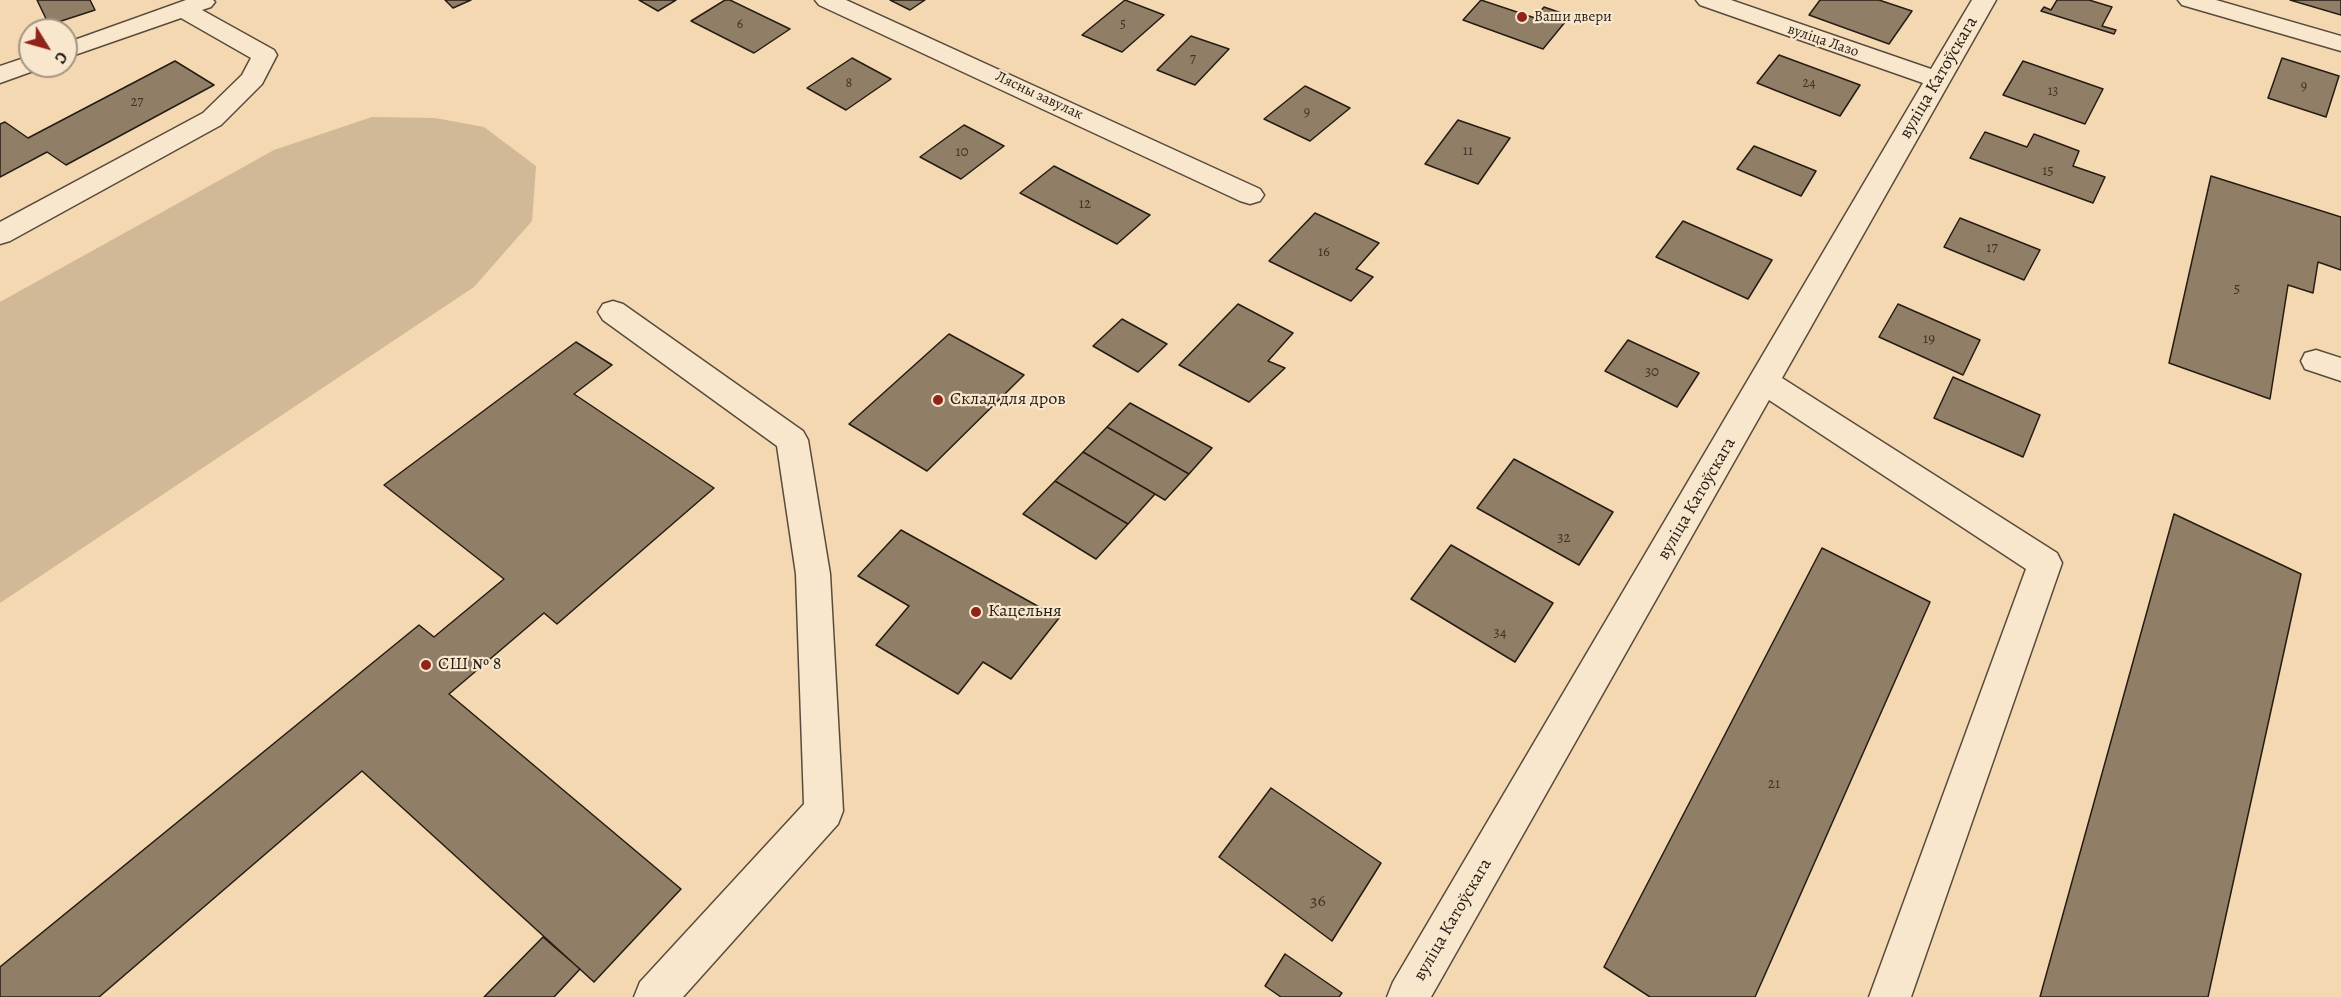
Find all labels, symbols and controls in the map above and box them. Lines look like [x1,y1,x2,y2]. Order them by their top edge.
place label: Ваши двери [1534,8,1612,26]
marker: Ваши двери [1515,10,1529,24]
street label: вуліца Катоўскага [1895,13,1983,143]
house number: 6 [737,17,743,33]
house number: 5 [1120,17,1126,33]
north arrow [18,18,78,78]
street label: вуліца Лазо [1785,20,1861,62]
text: С [49,47,73,68]
house number: 7 [1190,52,1196,68]
street label: Лясны завулак [992,68,1086,124]
house number: 8 [846,76,852,92]
house number: 24 [1803,76,1815,92]
house number: 9 [2301,79,2307,95]
house number: 13 [2048,84,2058,100]
house number: 27 [131,95,143,111]
house number: 9 [1304,105,1310,121]
house number: 11 [1463,142,1473,160]
house number: 10 [955,143,969,161]
house number: 15 [2042,162,2054,180]
house number: 12 [1079,195,1091,213]
house number: 17 [1986,239,1998,257]
house number: 16 [1318,243,1330,261]
house number: 5 [2234,280,2240,298]
house number: 19 [1923,330,1935,348]
house number: 30 [1645,363,1659,381]
place label: Склад для дров [950,389,1066,411]
marker: Склад для дров [931,393,945,407]
street label: вуліца Катоўскага [1653,434,1741,564]
house number: 32 [1557,529,1571,547]
place label: Кацельня [988,601,1062,623]
marker: Кацельня [969,605,983,619]
house number: 34 [1493,624,1507,642]
place label: СШ № 8 [438,654,501,676]
marker: СШ № 8 [419,658,433,672]
house number: 21 [1768,775,1780,793]
street label: вуліца Катоўскага [1409,855,1497,985]
house number: 36 [1310,891,1326,913]

